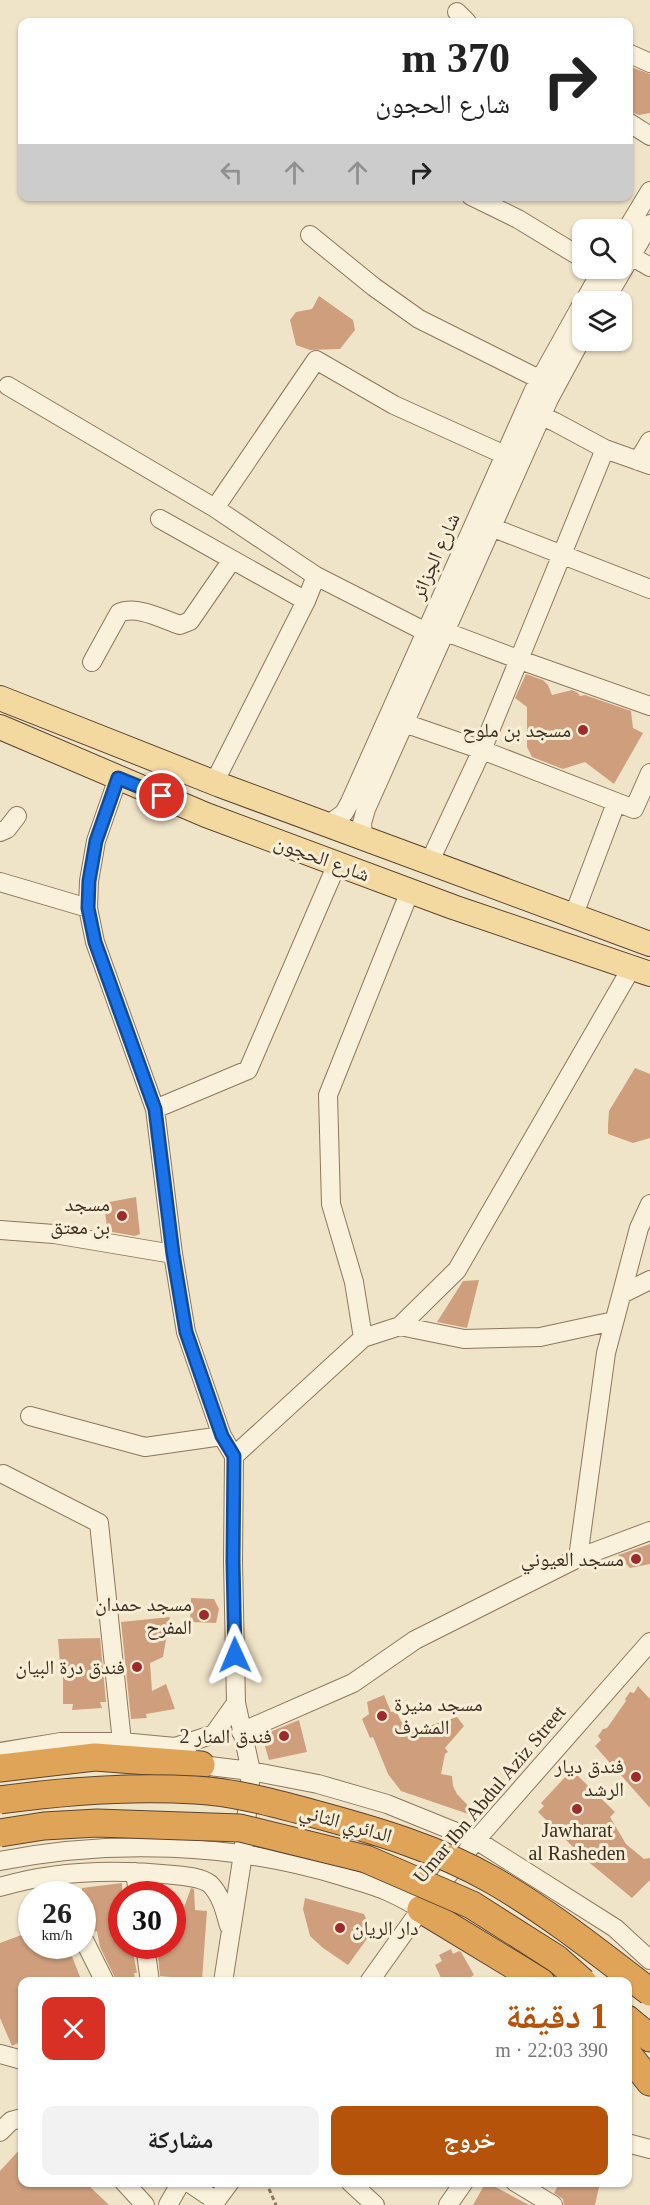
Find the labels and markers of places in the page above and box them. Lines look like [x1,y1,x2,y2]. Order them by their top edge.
place label: مسجد بن ملوح [463,719,571,743]
marker: مسجد بن ملوح [576,723,590,737]
pin [136,770,187,821]
place label: مسجد بن معتق [50,1193,110,1239]
marker: مسجد بن معتق [115,1209,129,1223]
place label: مسجد العيوني [521,1548,624,1575]
marker: مسجد العيوني [629,1552,643,1566]
place label: مسجد حمدان المفرح [95,1593,192,1640]
marker: مسجد حمدان المفرح [197,1608,211,1622]
place label: فندق درة البيان [15,1656,125,1679]
marker: فندق درة البيان [130,1660,144,1674]
place label: مسجد منيرة المشرف [394,1693,483,1738]
marker: مسجد منيرة المشرف [375,1709,389,1723]
place label: فندق المنار 2 [179,1725,272,1748]
marker: فندق المنار 2 [277,1729,291,1743]
place label: فندق ديار الرشد [553,1755,624,1800]
marker: فندق ديار الرشد [629,1770,643,1784]
marker: Jawharat al Rasheden [570,1802,584,1816]
place label: Jawharat al Rasheden [528,1819,626,1864]
place label: دار الريان [352,1917,418,1940]
marker: دار الريان [333,1921,347,1935]

